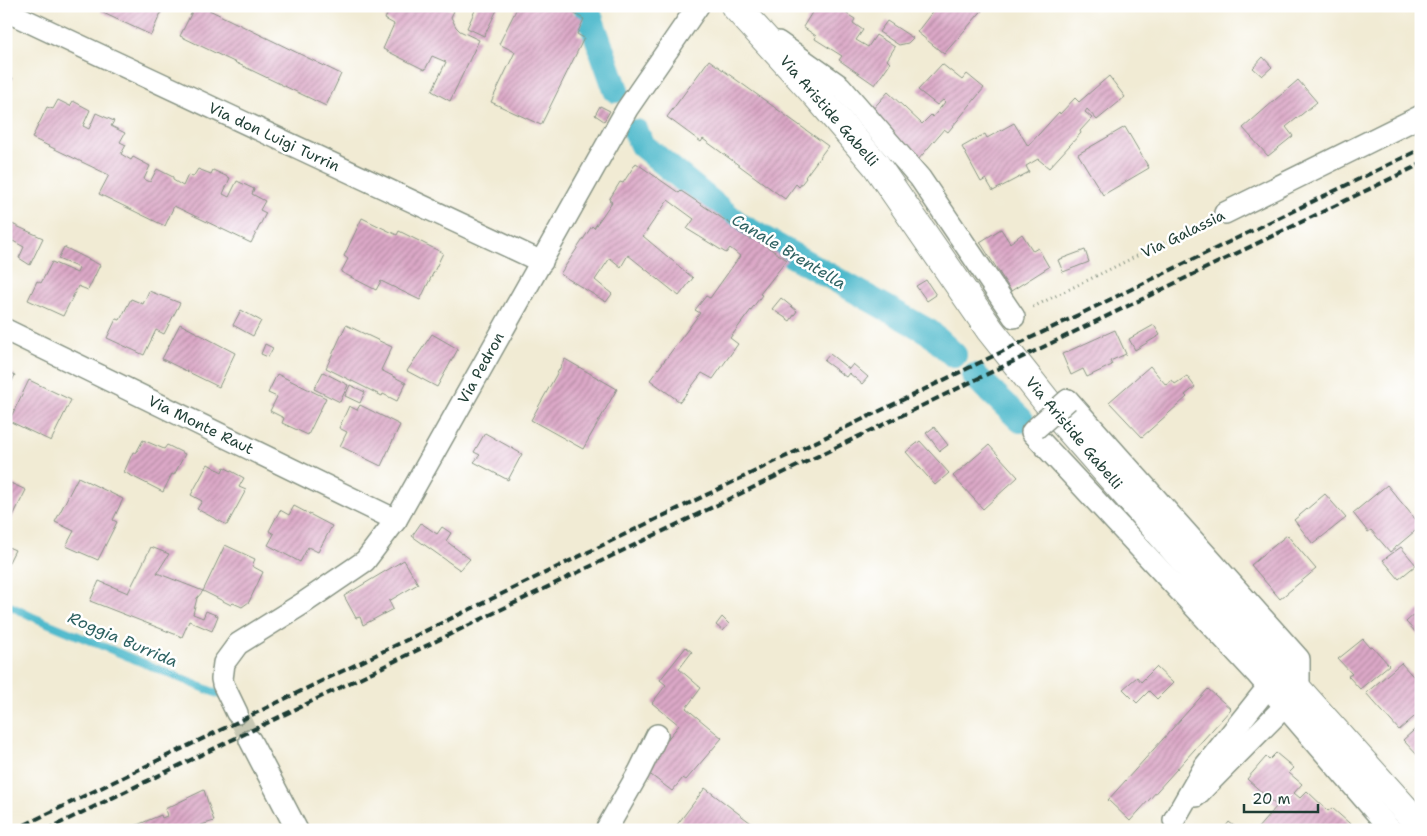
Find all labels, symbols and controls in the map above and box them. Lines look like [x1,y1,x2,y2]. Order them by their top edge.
street label: Via Aristide Gabelli [775,51,883,171]
street label: Via don Luigi Turrin [205,98,343,176]
street label: Via Galassia [1138,205,1229,263]
water label: Canale Brentella [728,209,850,294]
street label: Via Pedron [453,329,509,407]
street label: Via Aristide Gabelli [1021,372,1127,494]
street label: Via Monte Raut [145,391,257,459]
water label: Roggia Burrida [65,607,181,672]
scale bar [1244,781,1318,813]
text: 20 m [1252,789,1291,809]

